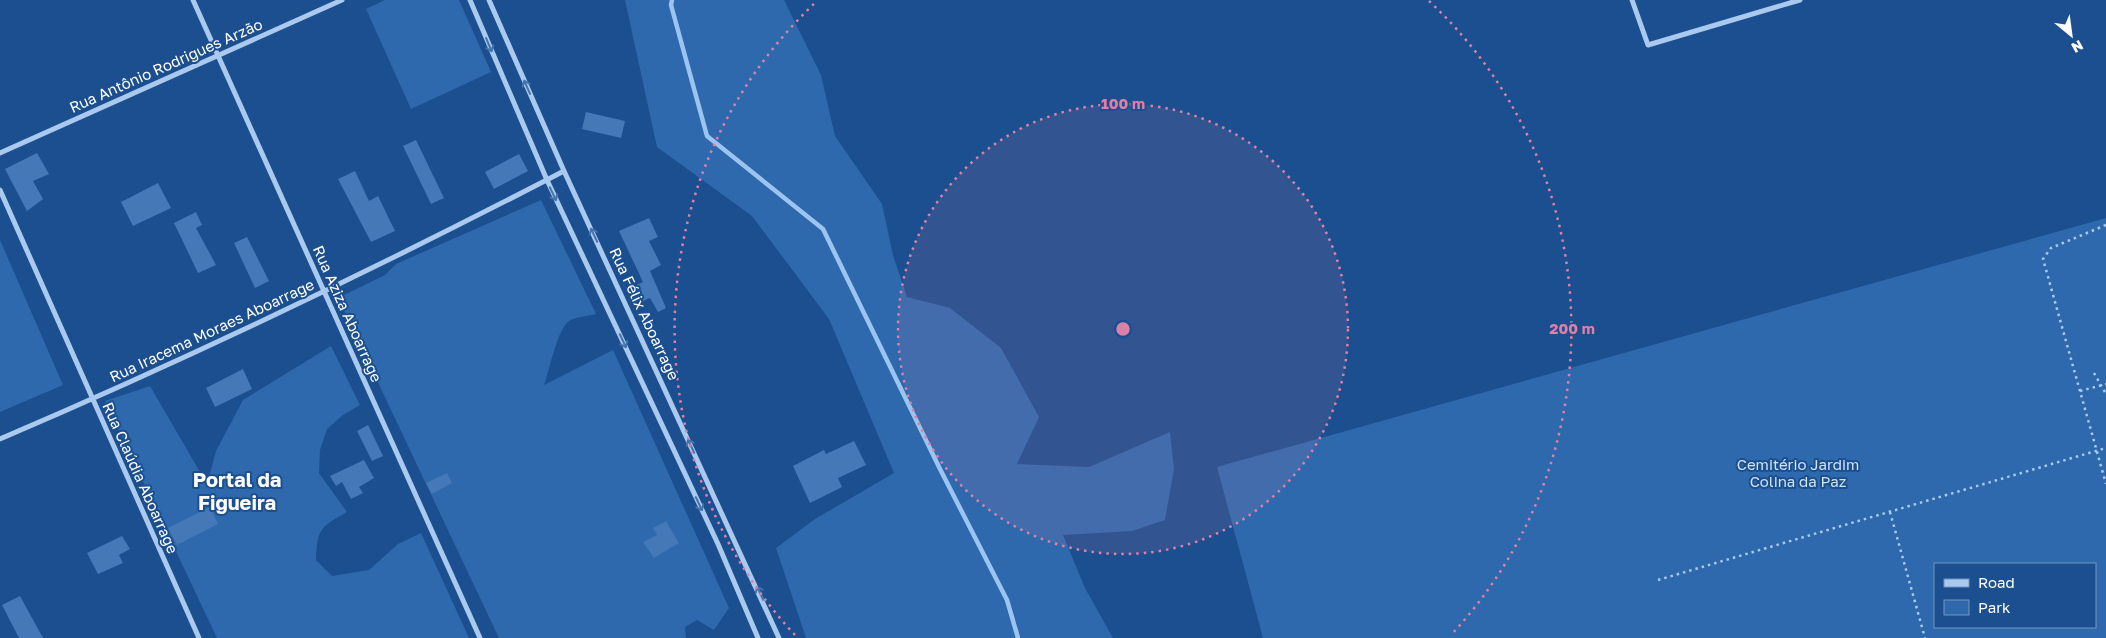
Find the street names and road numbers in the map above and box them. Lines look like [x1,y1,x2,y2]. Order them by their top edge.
street label: Rua Antônio Rodrigues Arzão [66,14,265,116]
street label: Rua Aziza Aboarrage [310,242,386,385]
street label: Rua Félix Aboarrage [606,244,684,383]
street label: Rua Iracema Moraes Aboarrage [106,275,317,386]
street label: Rua Claúdia Aboarrage [99,399,183,556]

